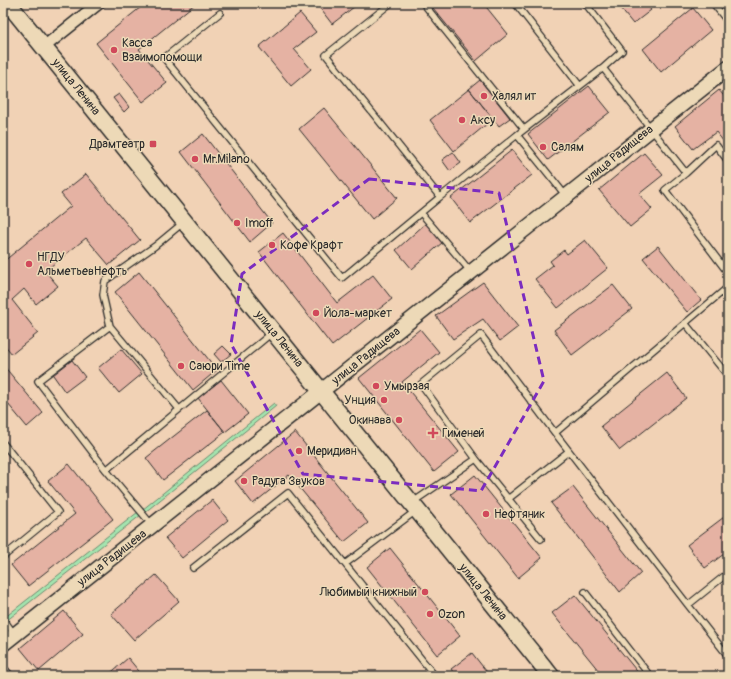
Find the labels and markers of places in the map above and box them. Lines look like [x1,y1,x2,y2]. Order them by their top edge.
place label: Касса Взаимопомощи [122,36,202,65]
marker: Касса Взаимопомощи [109,45,119,55]
place label: Халял ит [492,89,536,104]
marker: Халял ит [479,91,489,101]
place label: Аксу [470,113,495,128]
marker: Аксу [457,115,467,125]
place label: Драмтеатр [88,137,145,152]
marker: Драмтеатр [148,139,158,149]
place label: Салям [551,140,584,155]
marker: Салям [538,142,548,152]
place label: Mr.Milano [203,152,250,167]
marker: Mr.Milano [190,154,200,164]
place label: Imoff [245,216,273,231]
marker: Imoff [232,218,242,228]
place label: Кофе Крафт [280,238,343,253]
marker: Кофе Крафт [267,240,277,250]
place label: НГДУ АльметьевНефть [37,250,127,279]
marker: НГДУ АльметьевНефть [24,259,34,269]
place label: Йола-маркет [324,306,392,321]
marker: Йола-маркет [311,308,321,318]
place label: Саюри Time [189,359,250,374]
marker: Саюри Time [176,361,186,371]
place label: Умырзая [384,379,430,394]
marker: Умырзая [371,381,381,391]
place label: Унция [344,393,376,408]
marker: Унция [379,395,389,405]
place label: Окинава [349,413,391,428]
marker: Окинава [394,415,404,425]
place label: Гименей [442,426,485,441]
marker: Гименей [427,427,439,439]
place label: Меридиан [307,444,357,459]
marker: Меридиан [294,446,304,456]
place label: Радуга Звуков [252,474,325,489]
marker: Радуга Звуков [239,476,249,486]
place label: Нефтяник [494,507,545,522]
marker: Нефтяник [481,509,491,519]
place label: Любимый книжный [319,585,417,600]
marker: Любимый книжный [420,587,430,597]
place label: Ozon [438,607,465,622]
marker: Ozon [425,609,435,619]

